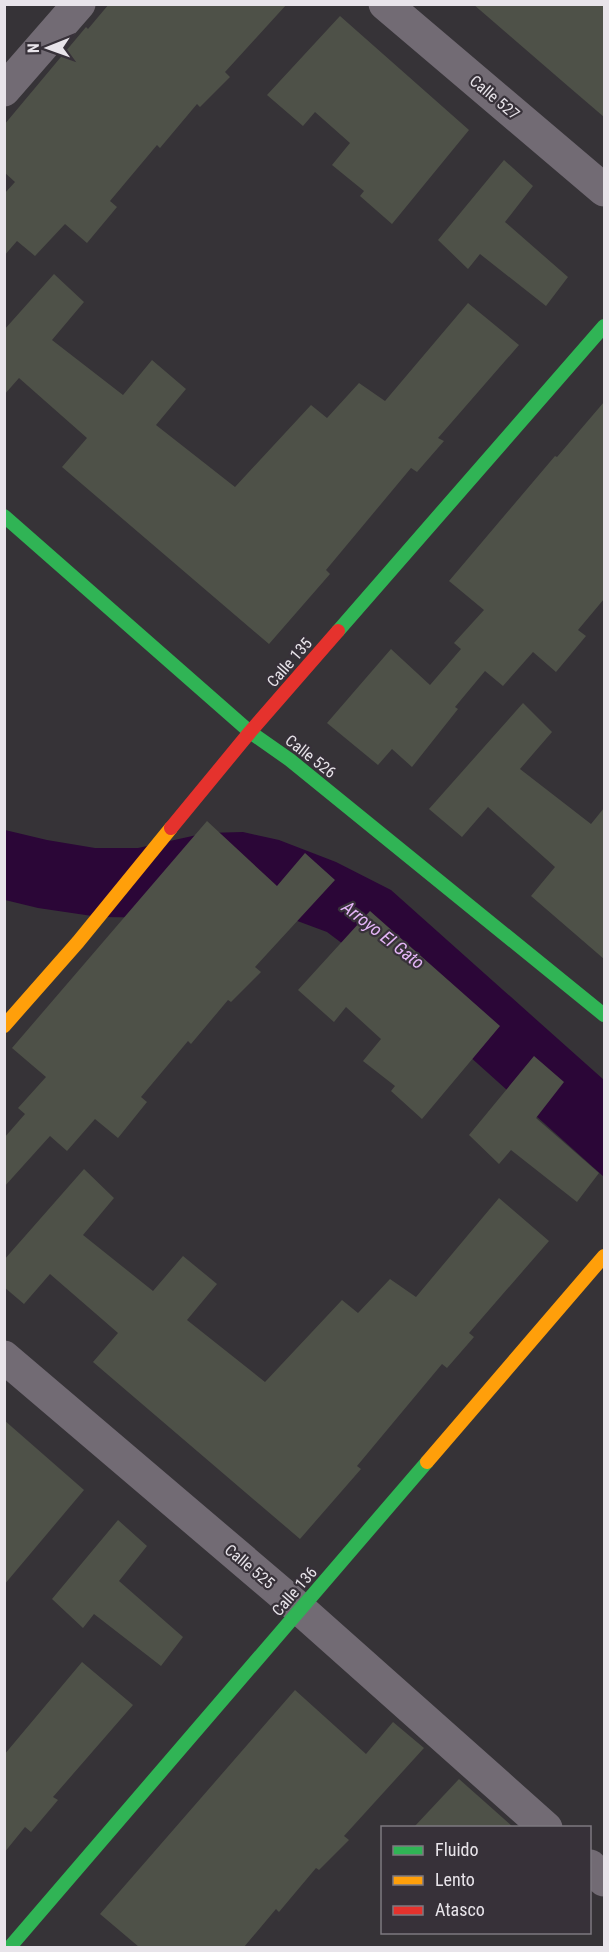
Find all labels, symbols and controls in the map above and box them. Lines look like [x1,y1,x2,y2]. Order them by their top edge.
north arrow [18,18,78,78]
text: N [24,43,43,53]
street label: Calle 527 [466,71,523,124]
street label: Calle 135 [263,634,316,691]
street label: Calle 526 [282,731,340,782]
water label: Arroyo El Gato [337,895,429,973]
street label: Calle 525 [221,1540,278,1593]
street label: Calle 136 [268,1563,321,1620]
legend [381,1826,591,1934]
text: Fluido [435,1839,479,1860]
text: Lento [435,1869,475,1890]
text: Atasco [435,1899,485,1920]

